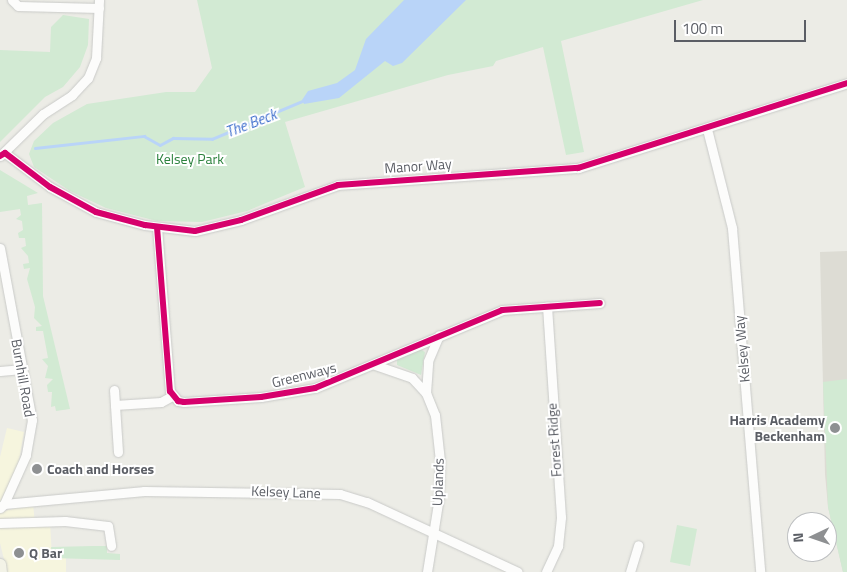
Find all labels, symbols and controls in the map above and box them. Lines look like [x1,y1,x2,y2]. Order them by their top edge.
scale bar [677,10,810,42]
text: 100 m [682,17,723,40]
water label: The Beck [223,105,279,141]
park label: Kelsey Park [156,151,224,167]
street label: Manor Way [384,155,452,177]
street label: Kelsey Way [731,315,753,383]
street label: Burnhill Road [8,338,38,418]
street label: Greenways [270,359,338,391]
street label: Forest Ridge [543,402,565,478]
place label: Harris Academy Beckenham [729,412,825,444]
marker: Harris Academy Beckenham [829,422,841,434]
street label: Uplands [429,458,447,506]
place label: Coach and Horses [47,461,154,477]
marker: Coach and Horses [31,463,43,475]
street label: Kelsey Lane [251,482,321,502]
north arrow [787,512,837,562]
text: N [787,532,808,543]
place label: Q Bar [29,545,62,561]
marker: Q Bar [13,547,25,559]

